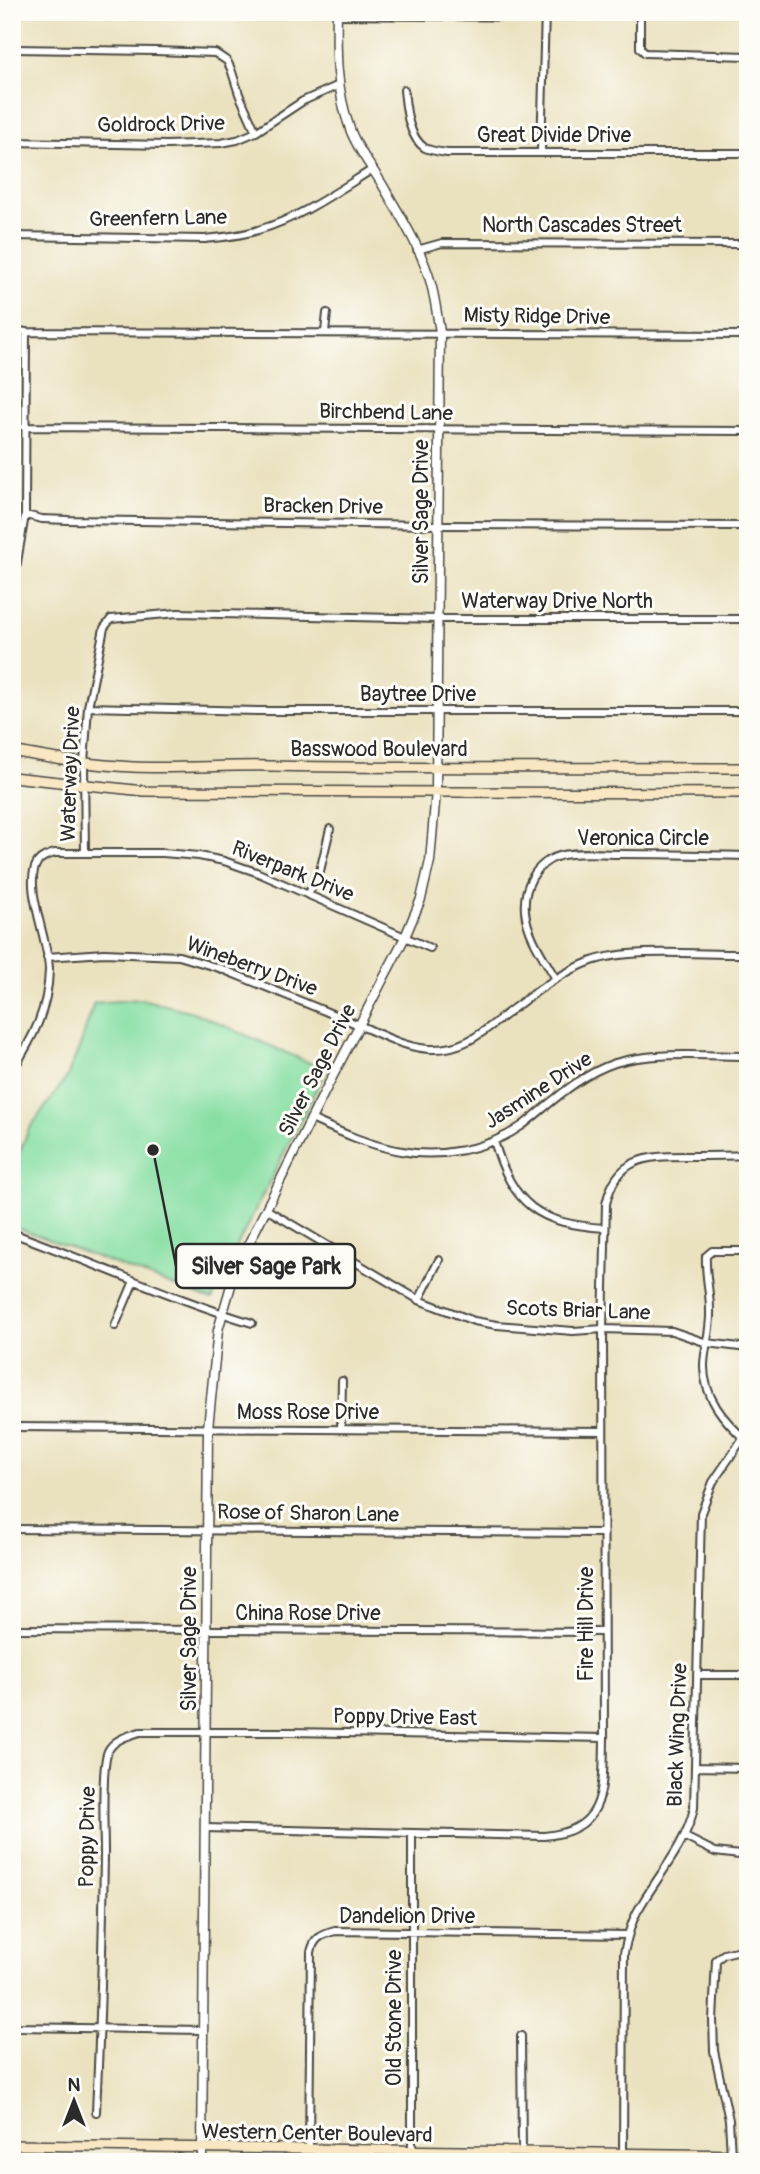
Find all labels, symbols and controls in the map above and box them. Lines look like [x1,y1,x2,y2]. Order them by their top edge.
street label: Goldrock Drive [97,110,226,139]
street label: Great Divide Drive [477,122,632,149]
street label: Greenfern Lane [89,204,228,233]
street label: North Cascades Street [482,212,683,239]
street label: Misty Ridge Drive [463,302,611,331]
street label: Birchbend Lane [319,398,454,427]
street label: Silver Sage Drive [408,439,435,585]
street label: Bracken Drive [263,492,384,521]
street label: Waterway Drive North [461,588,653,615]
street label: Baytree Drive [360,681,477,708]
street label: Waterway Drive [55,705,86,842]
street label: Basswood Boulevard [290,736,468,763]
street label: Veronica Circle [577,825,710,852]
street label: Riverpark Drive [228,835,358,908]
street label: Wineberry Drive [183,930,322,1003]
street label: Silver Sage Drive [272,999,363,1141]
street label: Jasmine Drive [479,1045,598,1135]
callout: Silver Sage Park [176,1244,355,1288]
text: Silver Sage Park [191,1252,341,1281]
street label: Scots Briar Lane [505,1294,651,1327]
street label: Moss Rose Drive [237,1399,380,1426]
street label: Rose of Sharon Lane [217,1498,400,1529]
street label: Silver Sage Drive [176,1566,203,1712]
street label: Fire Hill Drive [573,1566,600,1681]
street label: China Rose Drive [235,1600,381,1627]
street label: Black Wing Drive [661,1662,694,1807]
street label: Poppy Drive East [333,1703,478,1732]
street label: Poppy Drive [73,1786,102,1888]
street label: Dandelion Drive [339,1903,476,1930]
street label: Old Stone Drive [381,1949,408,2086]
north arrow [38,2066,108,2136]
text: N [68,2073,81,2097]
street label: Western Center Boulevard [201,2118,433,2149]

